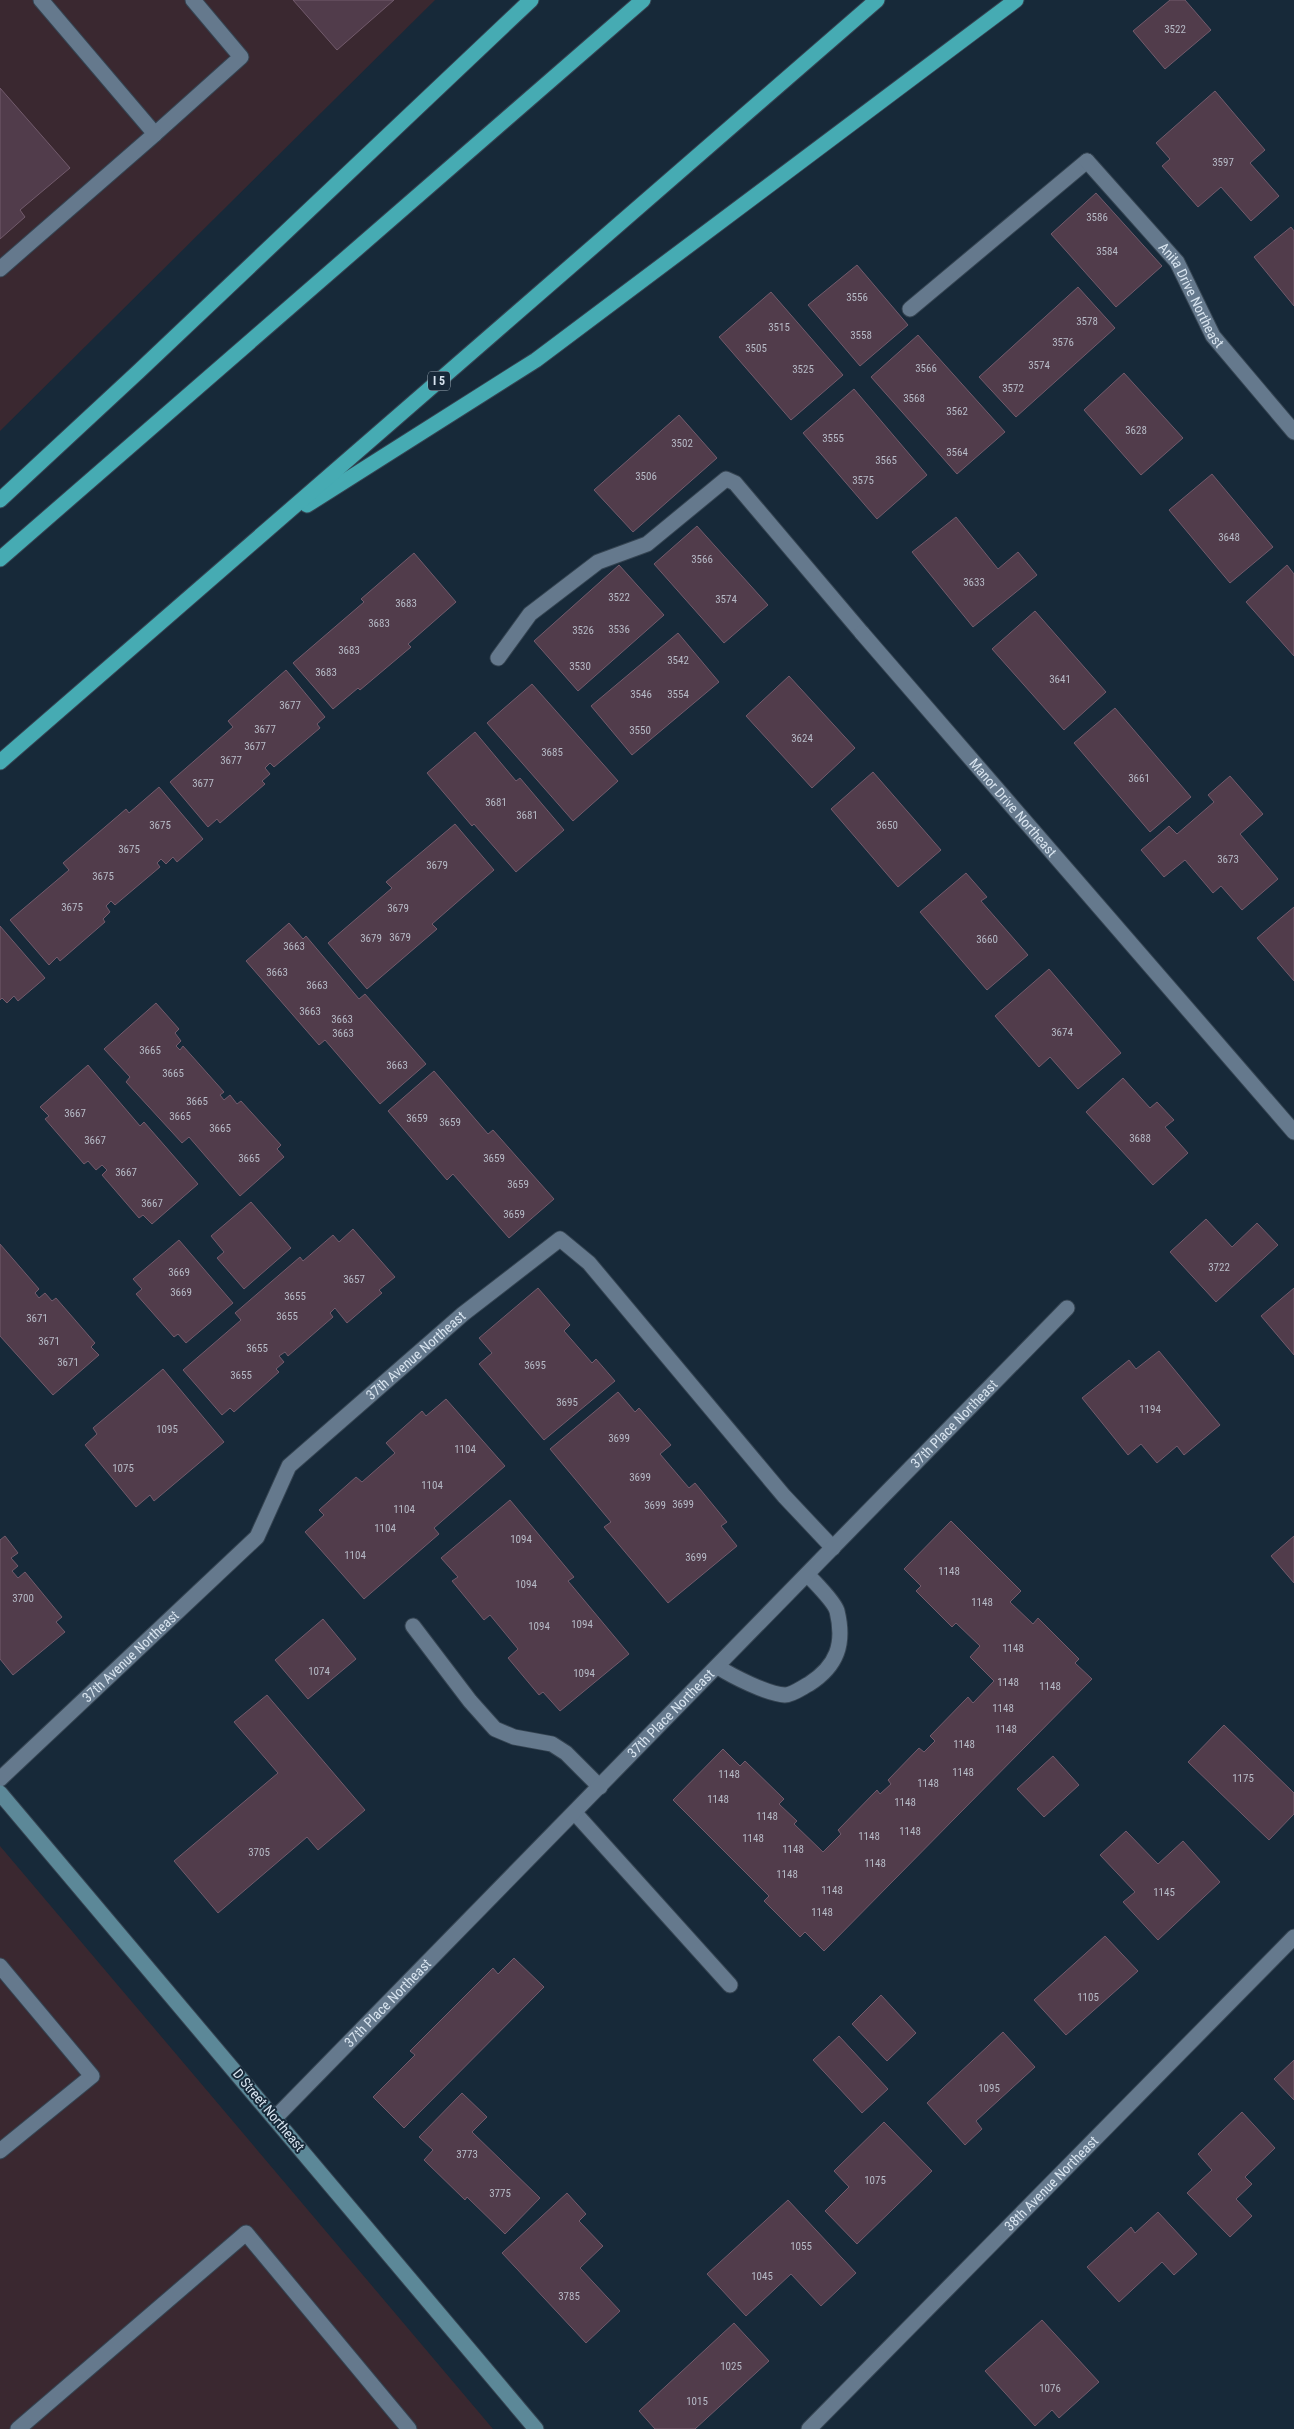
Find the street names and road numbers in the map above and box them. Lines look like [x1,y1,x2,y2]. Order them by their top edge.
street label: Anita Drive Northeast [1155,239,1227,351]
road number: I 5 [428,372,450,391]
street label: Manor Drive Northeast [966,755,1060,860]
street label: 37th Avenue Northeast [363,1308,469,1403]
street label: 37th Place Northeast [907,1376,1000,1471]
street label: 37th Avenue Northeast [79,1607,182,1706]
street label: 37th Place Northeast [624,1666,717,1761]
street label: 37th Place Northeast [341,1955,434,2050]
street label: D Street Northeast [230,2066,308,2154]
street label: 38th Avenue Northeast [1001,2133,1101,2234]

